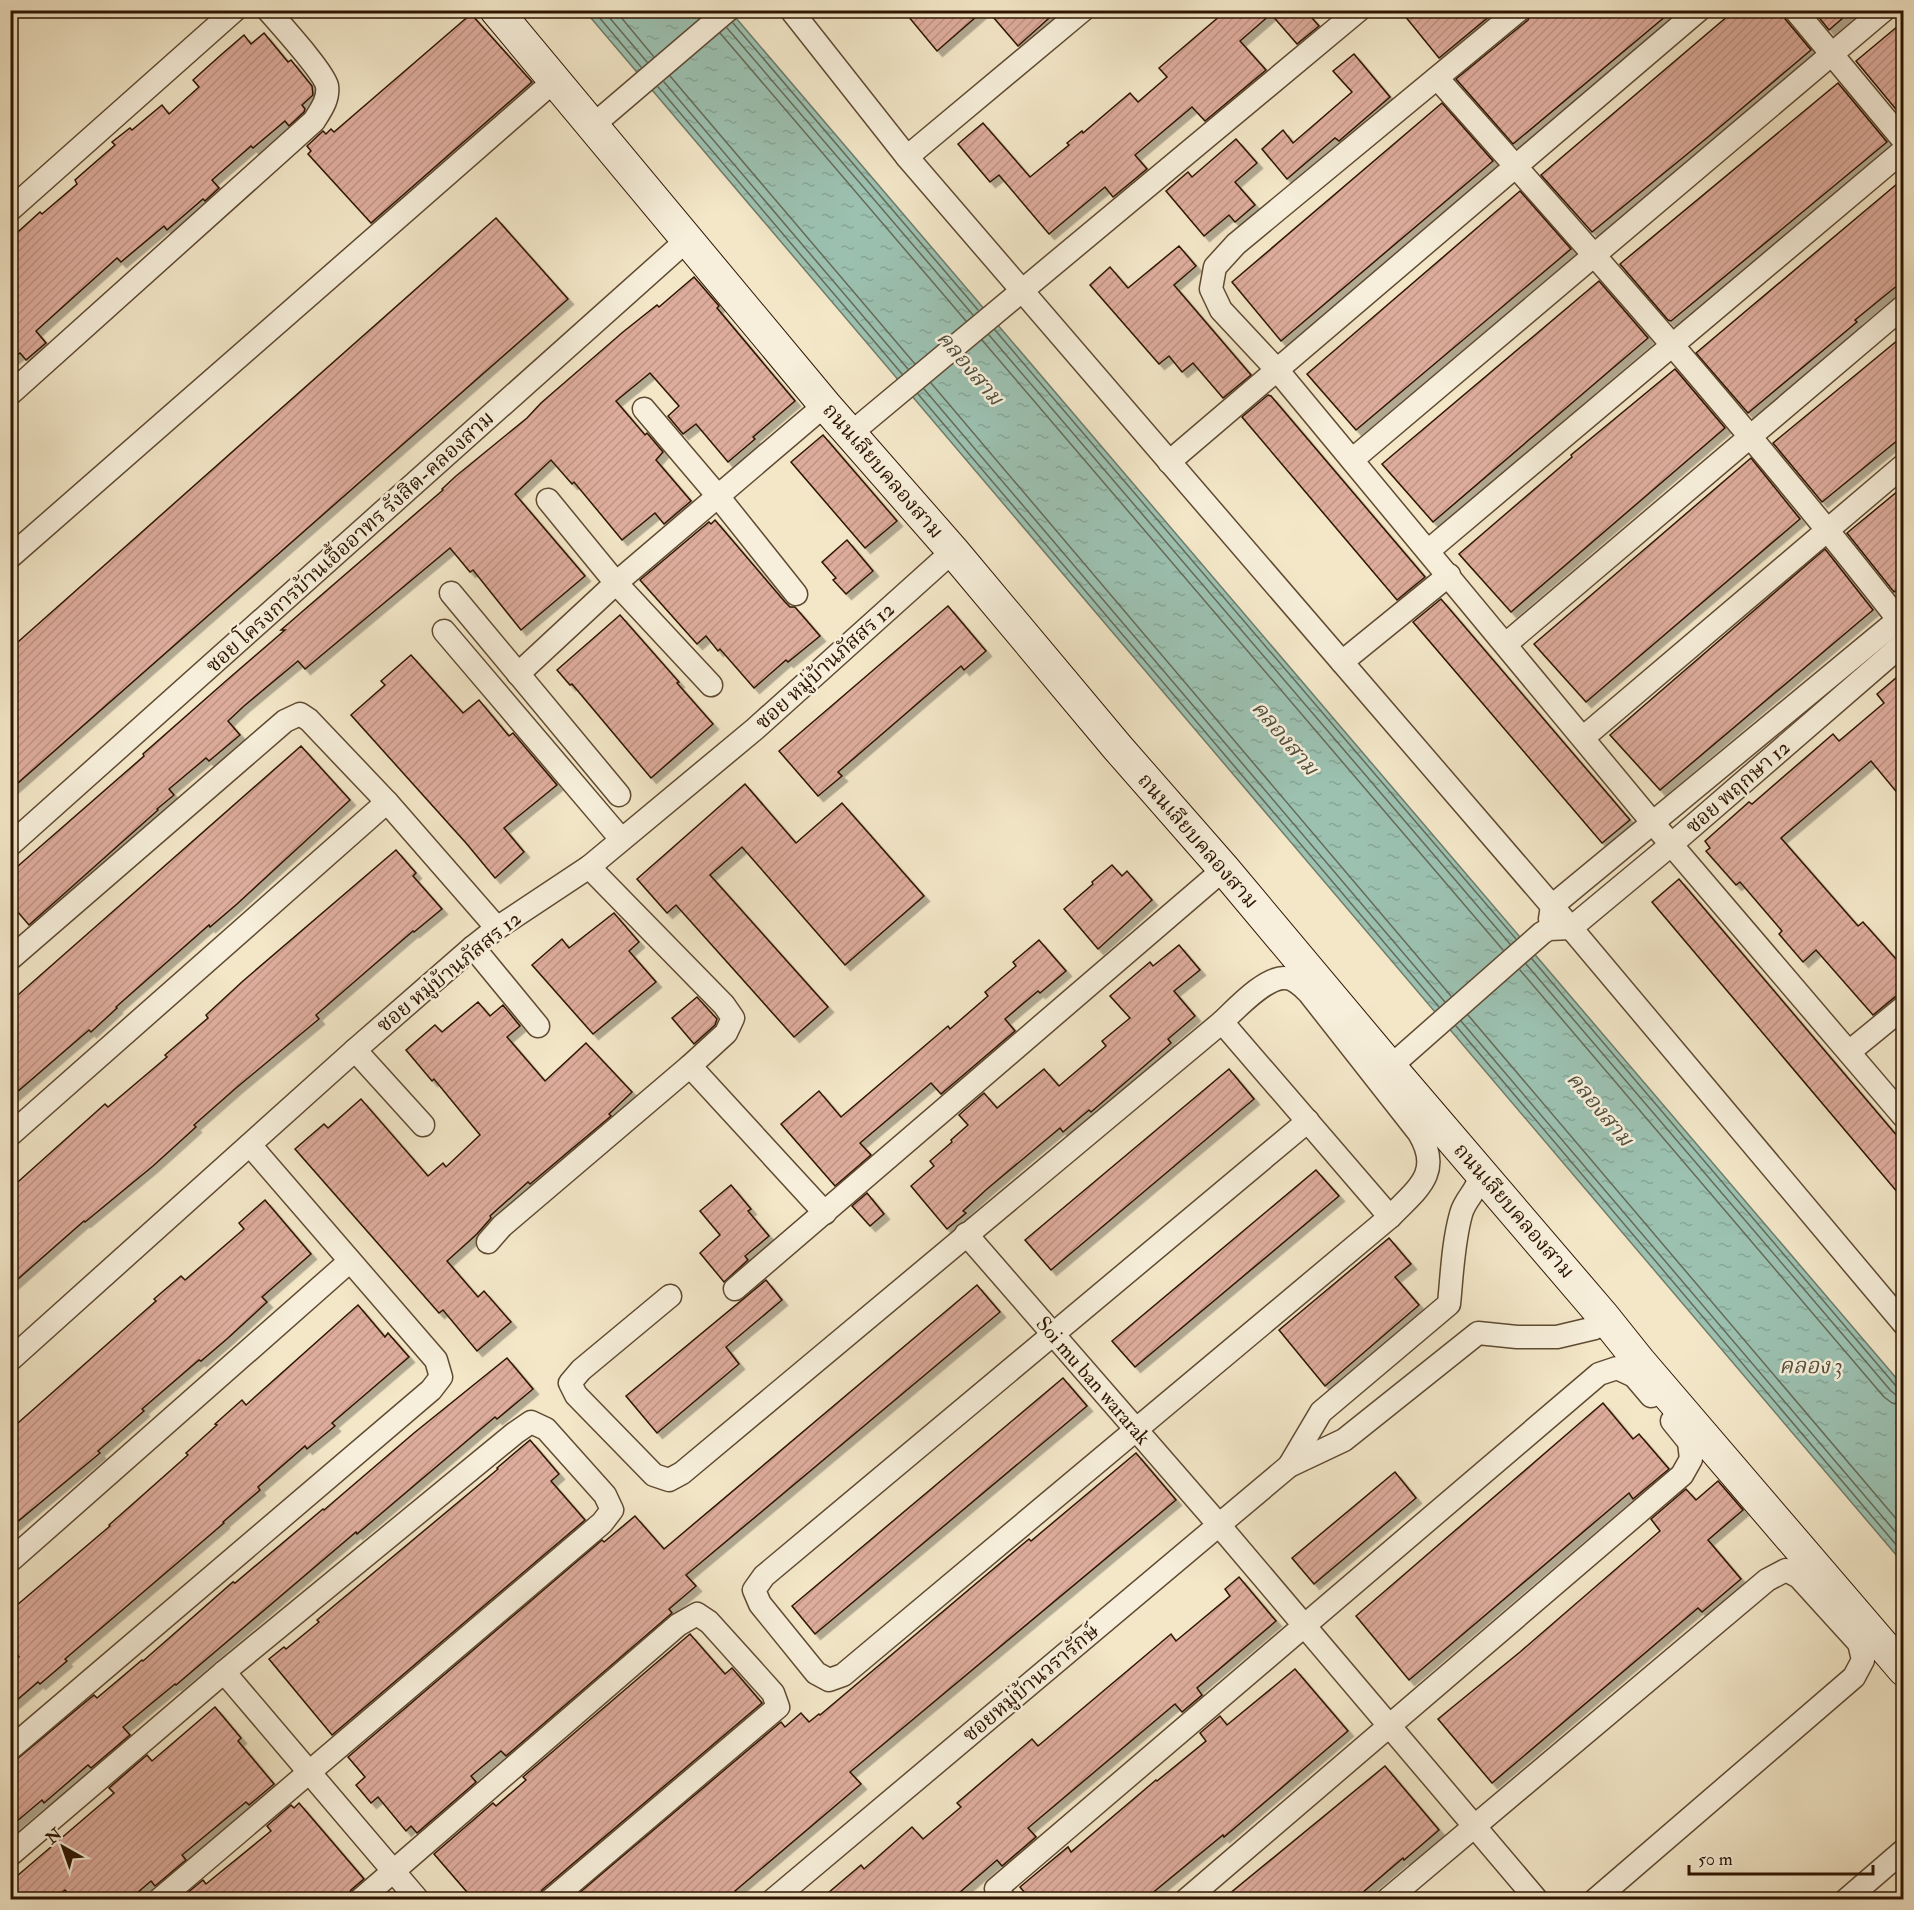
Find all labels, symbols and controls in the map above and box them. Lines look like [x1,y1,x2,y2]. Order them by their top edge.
water label: คลองสาม [930,325,1011,413]
street label: ถนนเลียบคลองสาม [817,397,949,545]
street label: ซอย โครงการบ้านเอื้ออาทร รังสิต-คลองสาม [198,403,500,679]
street label: ซอย หมู่บ้านภัสสร 12 [750,596,900,736]
water label: คลองสาม [1245,695,1326,783]
street label: ซอย พฤกษา 12 [1680,734,1796,840]
street label: ถนนเลียบคลองสาม [1132,767,1264,915]
street label: ซอย หมู่บ้านภัสสร 12 [371,905,527,1039]
water label: คลองสาม [1560,1066,1641,1154]
street label: ถนนเลียบคลองสาม [1448,1137,1580,1285]
street label: Soi mu ban wararak [1030,1310,1157,1450]
water label: คลอง 3 [1779,1352,1843,1380]
street label: ซอยหมู่บ้านวรารักษ์ [957,1618,1105,1748]
north arrow [33,1817,93,1877]
text: N [41,1824,66,1849]
scale bar [1689,1838,1874,1876]
text: 50 m [1698,1848,1733,1871]

